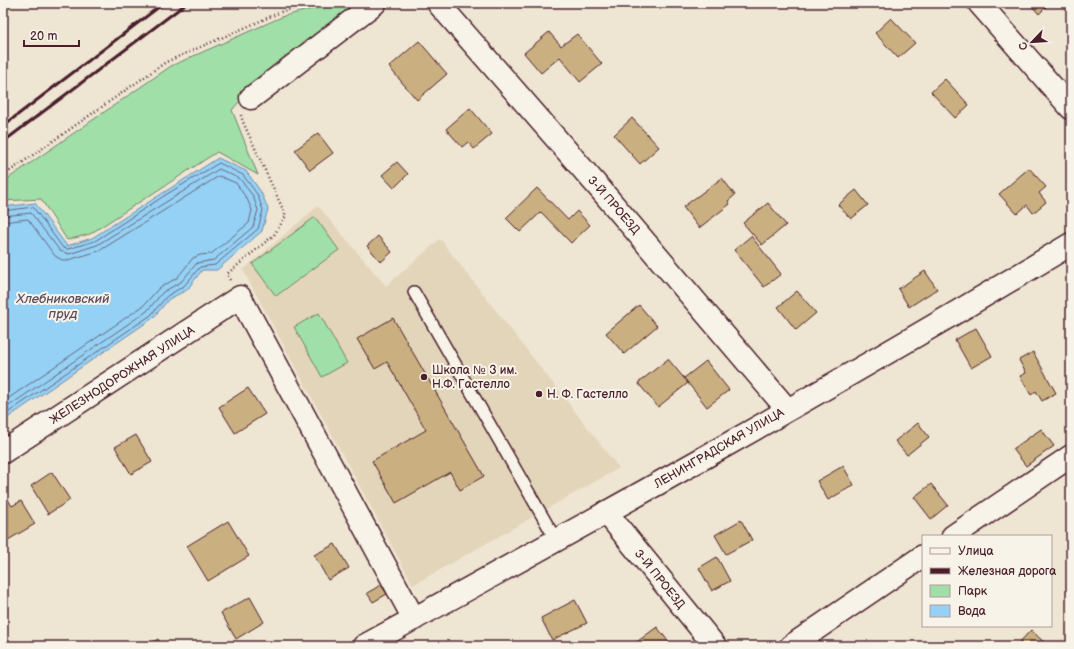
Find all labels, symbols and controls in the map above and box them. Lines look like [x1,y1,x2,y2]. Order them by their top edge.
scale bar [24,22,79,48]
north arrow [1012,22,1052,62]
text: 20 m [30,29,57,44]
text: С [1016,39,1031,52]
street label: 3-Й ПРОЕЗД [584,173,643,238]
water label: Хлебниковский пруд [16,291,110,322]
street label: ЖЕЛЕЗНОДОРОЖНАЯ УЛИЦА [47,323,198,428]
place label: Школа № 3 им. Н.Ф. Гастелло [432,363,517,392]
marker: Школа № 3 им. Н.Ф. Гастелло [419,372,429,382]
place label: Н. Ф. Гастелло [547,387,628,402]
marker: Н. Ф. Гастелло [534,389,544,399]
street label: ЛЕНИНГРАДСКАЯ УЛИЦА [651,405,788,492]
legend [922,535,1052,627]
text: Улица [958,544,994,559]
street label: 3-Й ПРОЕЗД [631,546,689,613]
text: Железная дорога [958,564,1056,579]
text: Парк [958,584,988,599]
text: Вода [958,604,986,619]

